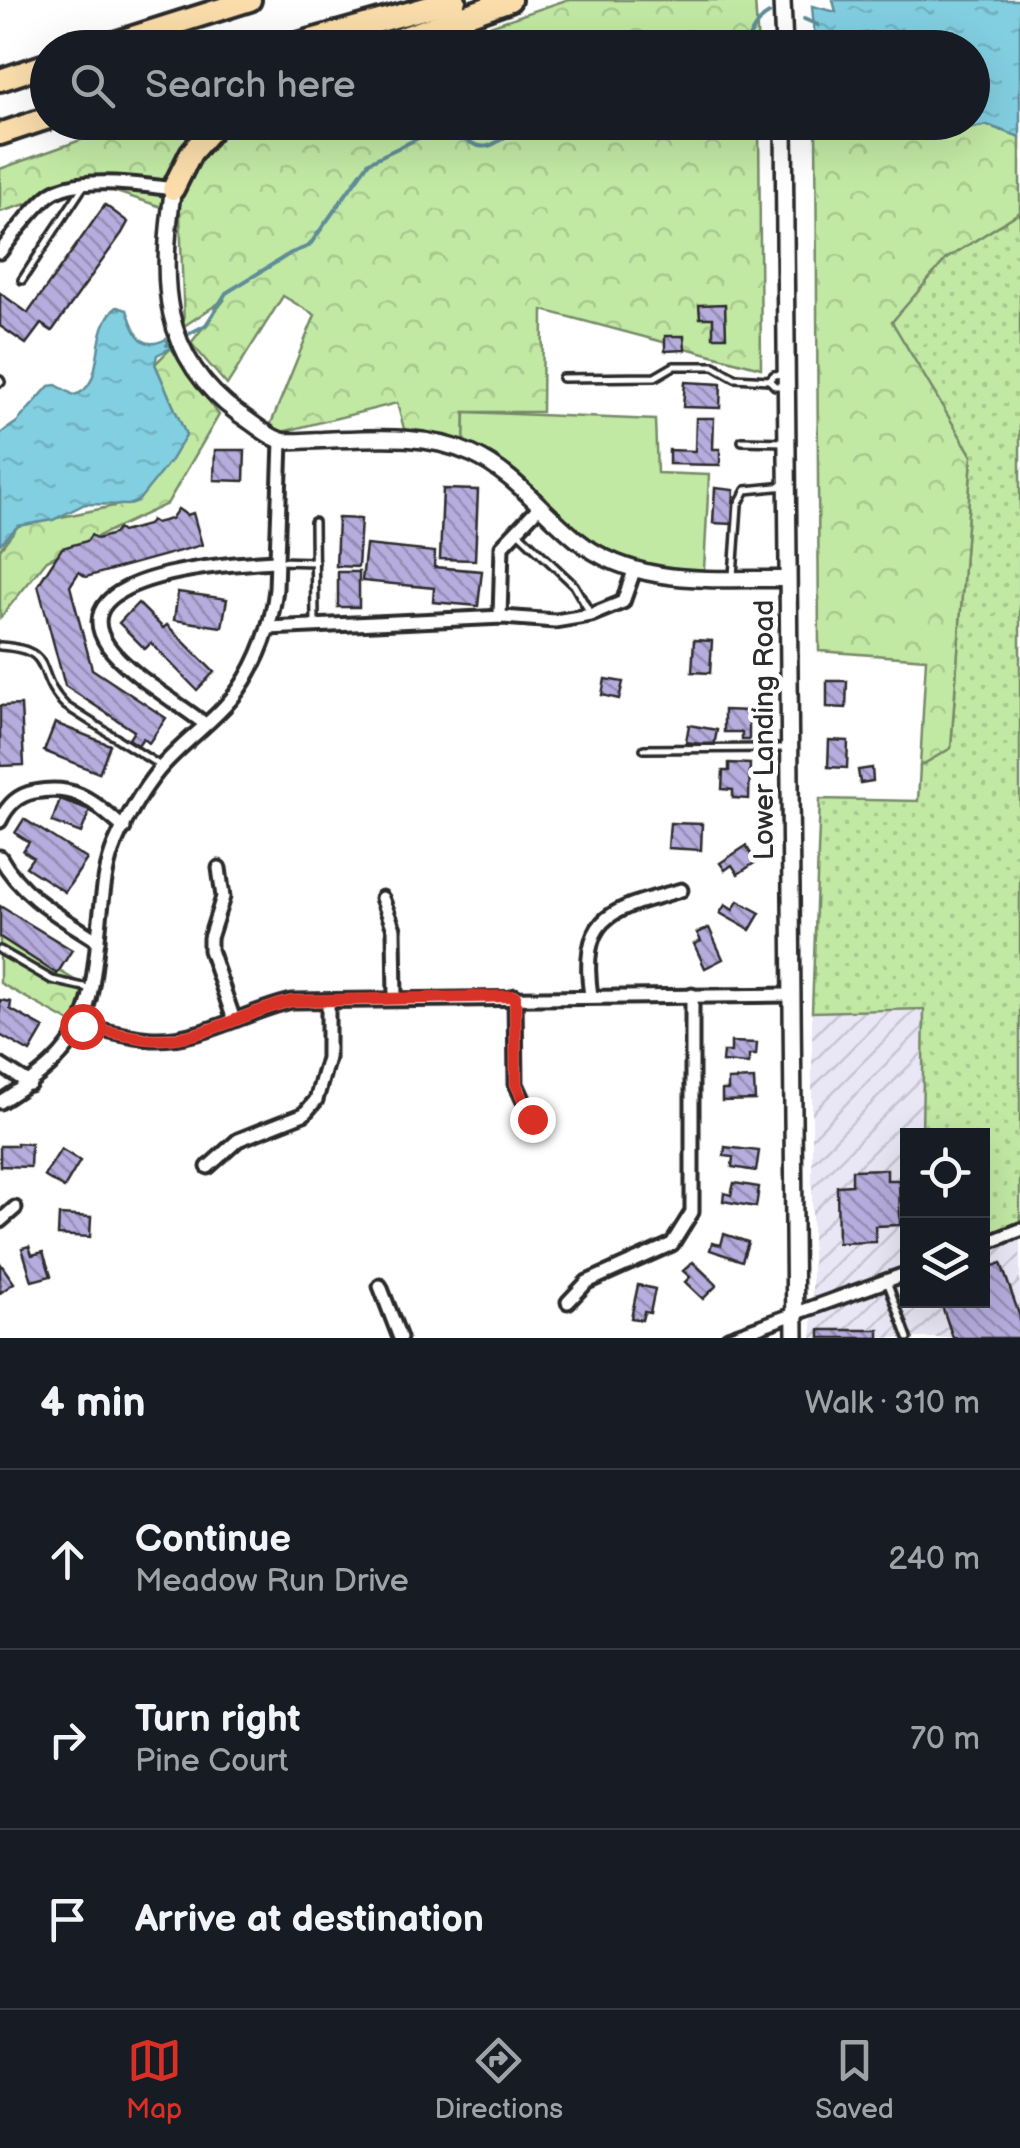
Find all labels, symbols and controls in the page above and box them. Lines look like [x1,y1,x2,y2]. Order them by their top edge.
search box [30,30,990,140]
icon: search [65,58,120,113]
text: Search here [145,63,356,108]
street label: Lower Landing Road [748,600,781,860]
route start [60,1004,106,1050]
route end [510,1097,556,1143]
map controls [900,1128,990,1308]
button: locate [900,1128,990,1218]
button: layers [900,1218,990,1308]
text: 4 min [40,1378,146,1429]
text: Walk · 310 m [805,1384,980,1423]
text: Continue [135,1517,291,1562]
icon: ahead [40,1532,95,1587]
text: 240 m [888,1540,980,1579]
text: Meadow Run Drive [135,1562,409,1601]
text: Turn right [135,1697,300,1742]
icon: right [40,1712,95,1767]
text: 70 m [910,1720,980,1759]
text: Pine Court [135,1742,288,1781]
icon: arrive [40,1892,95,1947]
text: Arrive at destination [135,1897,484,1942]
tab: Map [126,2033,182,2126]
tab: Directions [434,2033,563,2126]
tab: Saved [815,2033,894,2126]

